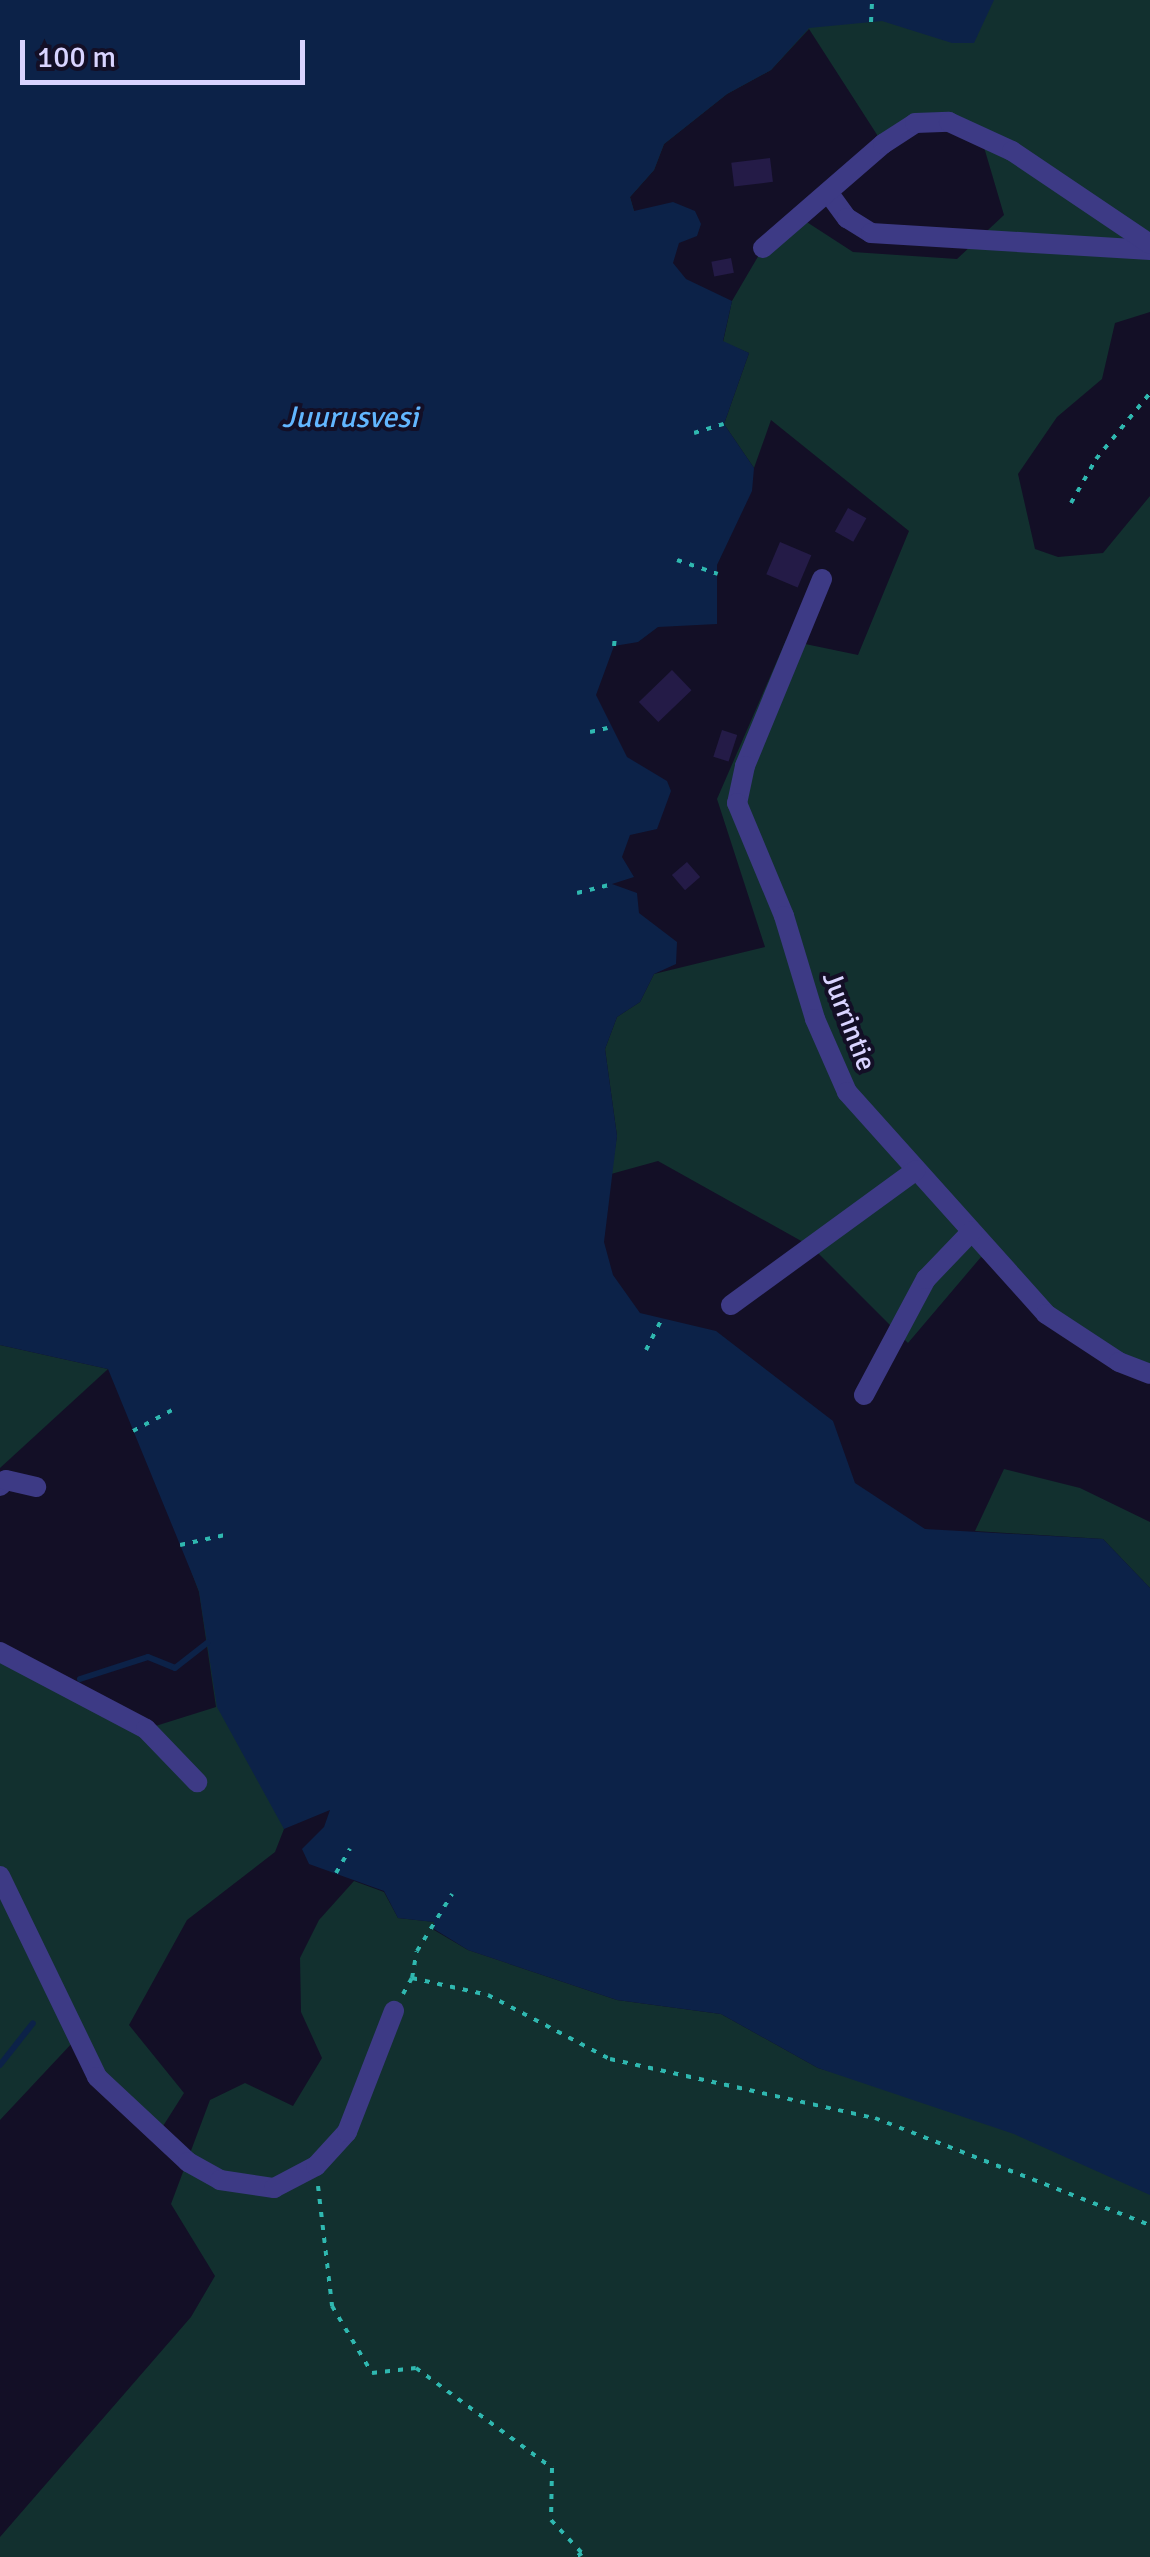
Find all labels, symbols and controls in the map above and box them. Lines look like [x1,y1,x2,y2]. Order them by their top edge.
scale bar [25,20,310,82]
text: 100 m [37,39,116,76]
water label: Juurusvesi [282,400,418,436]
street label: Jurrintie [815,967,883,1075]

